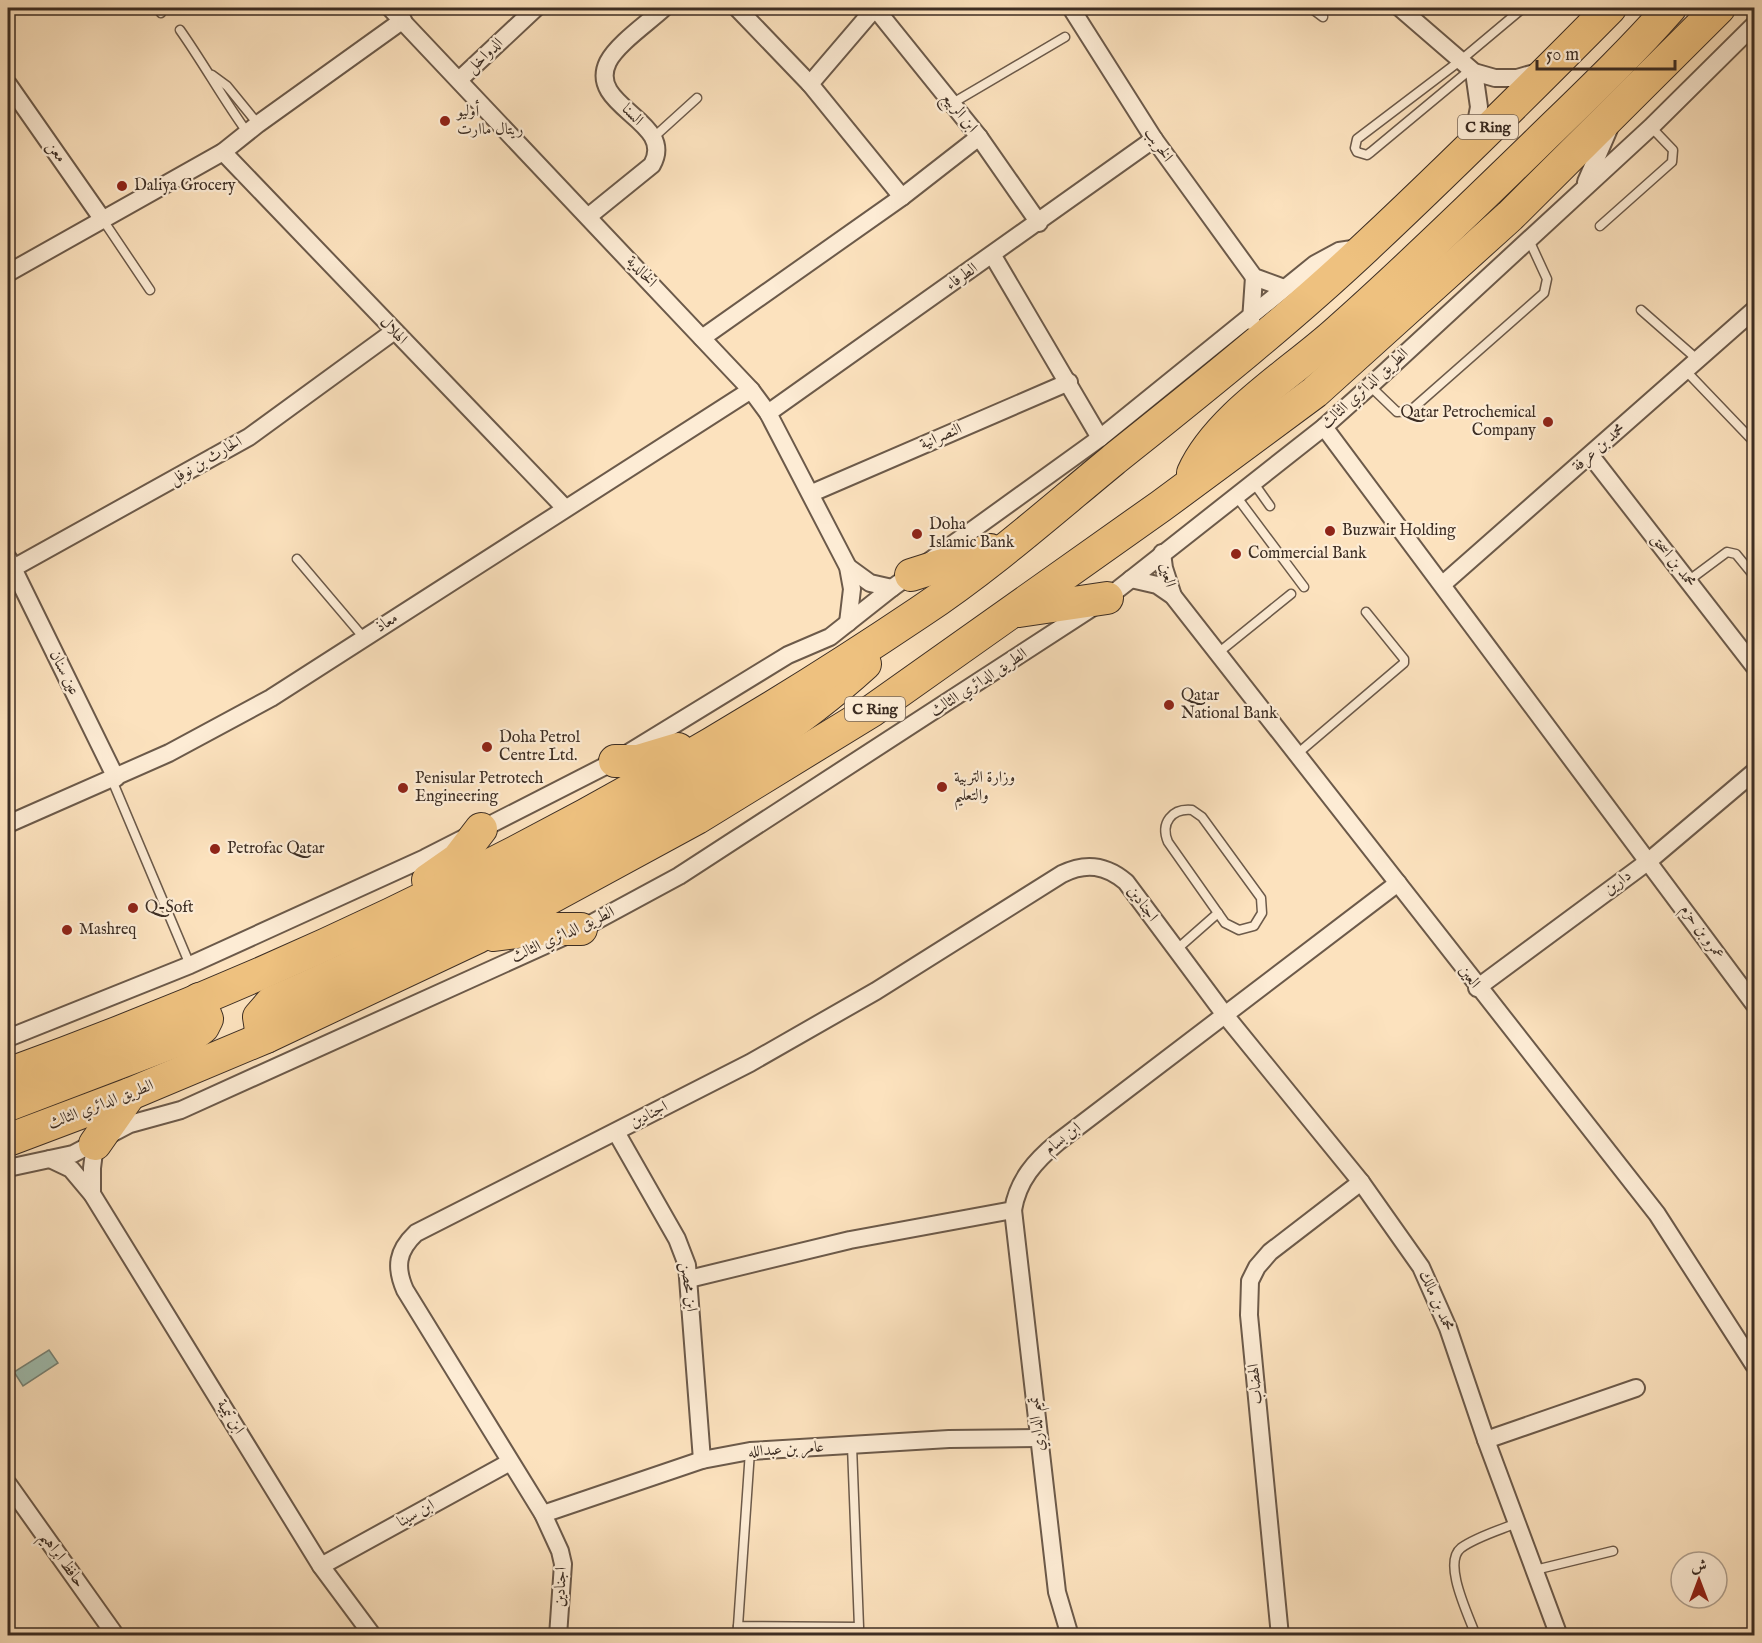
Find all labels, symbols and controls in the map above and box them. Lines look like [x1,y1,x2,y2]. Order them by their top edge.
scale bar [1537,33,1675,71]
street label: الدواخل [462,34,508,78]
text: 50 m [1546,44,1579,67]
street label: ابن الربيع [934,89,981,140]
place label: أوليو ريتال ماارت [455,99,523,140]
street label: السنا [617,100,647,130]
marker: أوليو ريتال ماارت [438,114,452,128]
road number: C Ring [1458,115,1518,139]
street label: الخريب [1139,124,1177,166]
street label: معن [41,137,71,167]
place label: Daliya Grocery [134,176,236,196]
marker: Daliya Grocery [115,179,129,193]
street label: الخالدية [621,252,661,292]
street label: الطرفاء [942,259,982,295]
street label: الهلال [375,313,411,349]
street label: الطريق الدائري الثالث [1317,344,1414,435]
place label: Qatar Petrochemical Company [1400,403,1537,441]
marker: Qatar Petrochemical Company [1541,415,1555,429]
street label: النصرانية [917,419,965,455]
street label: محمد بن عرفة [1568,419,1630,477]
street label: الحارث بن نوفل [166,432,246,490]
place label: Doha Islamic Bank [929,515,1015,553]
place label: Buzwair Holding [1342,521,1456,541]
marker: Buzwair Holding [1323,524,1337,538]
marker: Doha Islamic Bank [910,527,924,541]
street label: محمد بن اسحق [1646,530,1700,592]
place label: Commercial Bank [1248,544,1367,564]
marker: Commercial Bank [1229,547,1243,561]
street label: العين [1154,561,1180,589]
street label: معاذ [372,608,402,638]
street label: الطريق الدائري الثالث [927,644,1032,723]
street label: عين سنان [44,647,84,699]
place label: Qatar National Bank [1181,686,1278,724]
road number: C Ring [845,697,905,721]
marker: Qatar National Bank [1162,698,1176,712]
place label: Doha Petrol Centre Ltd. [499,728,581,766]
marker: Doha Petrol Centre Ltd. [480,740,494,754]
place label: وزارة التربية والتعليم [954,768,1015,811]
place label: Penisular Petrotech Engineering [415,769,544,807]
marker: وزارة التربية والتعليم [935,780,949,794]
marker: Penisular Petrotech Engineering [396,781,410,795]
place label: Petrofac Qatar [227,839,325,859]
marker: Petrofac Qatar [208,842,222,856]
street label: دارين [1600,866,1636,900]
street label: اجنادين [1122,882,1162,926]
place label: Q-Soft [145,898,194,918]
street label: عمرو بن حزم [1673,900,1729,965]
marker: Q-Soft [126,901,140,915]
street label: الطريق الدائري الثالث [508,902,618,969]
place label: Mashreq [79,920,137,940]
marker: Mashreq [60,923,74,937]
street label: العين [1454,961,1484,993]
street label: الطريق الدائري الثالث [45,1076,157,1135]
street label: اجنادين [627,1097,671,1133]
street label: ابن بسام [1041,1118,1087,1162]
street label: ابن محصن [675,1261,701,1313]
street label: محمد بن مالك [1414,1268,1458,1334]
street label: الهضاب [1244,1363,1268,1405]
street label: تميم الداري [1024,1395,1055,1453]
street label: ابن تيمية [212,1396,248,1438]
street label: عامر بن عبدالله [747,1437,825,1463]
street label: ابن سينا [394,1496,438,1532]
street label: حافظ ابراهيم [31,1528,89,1595]
north arrow [1669,1550,1729,1610]
text: ش [1691,1557,1707,1577]
street label: اجنادين [550,1566,572,1608]

